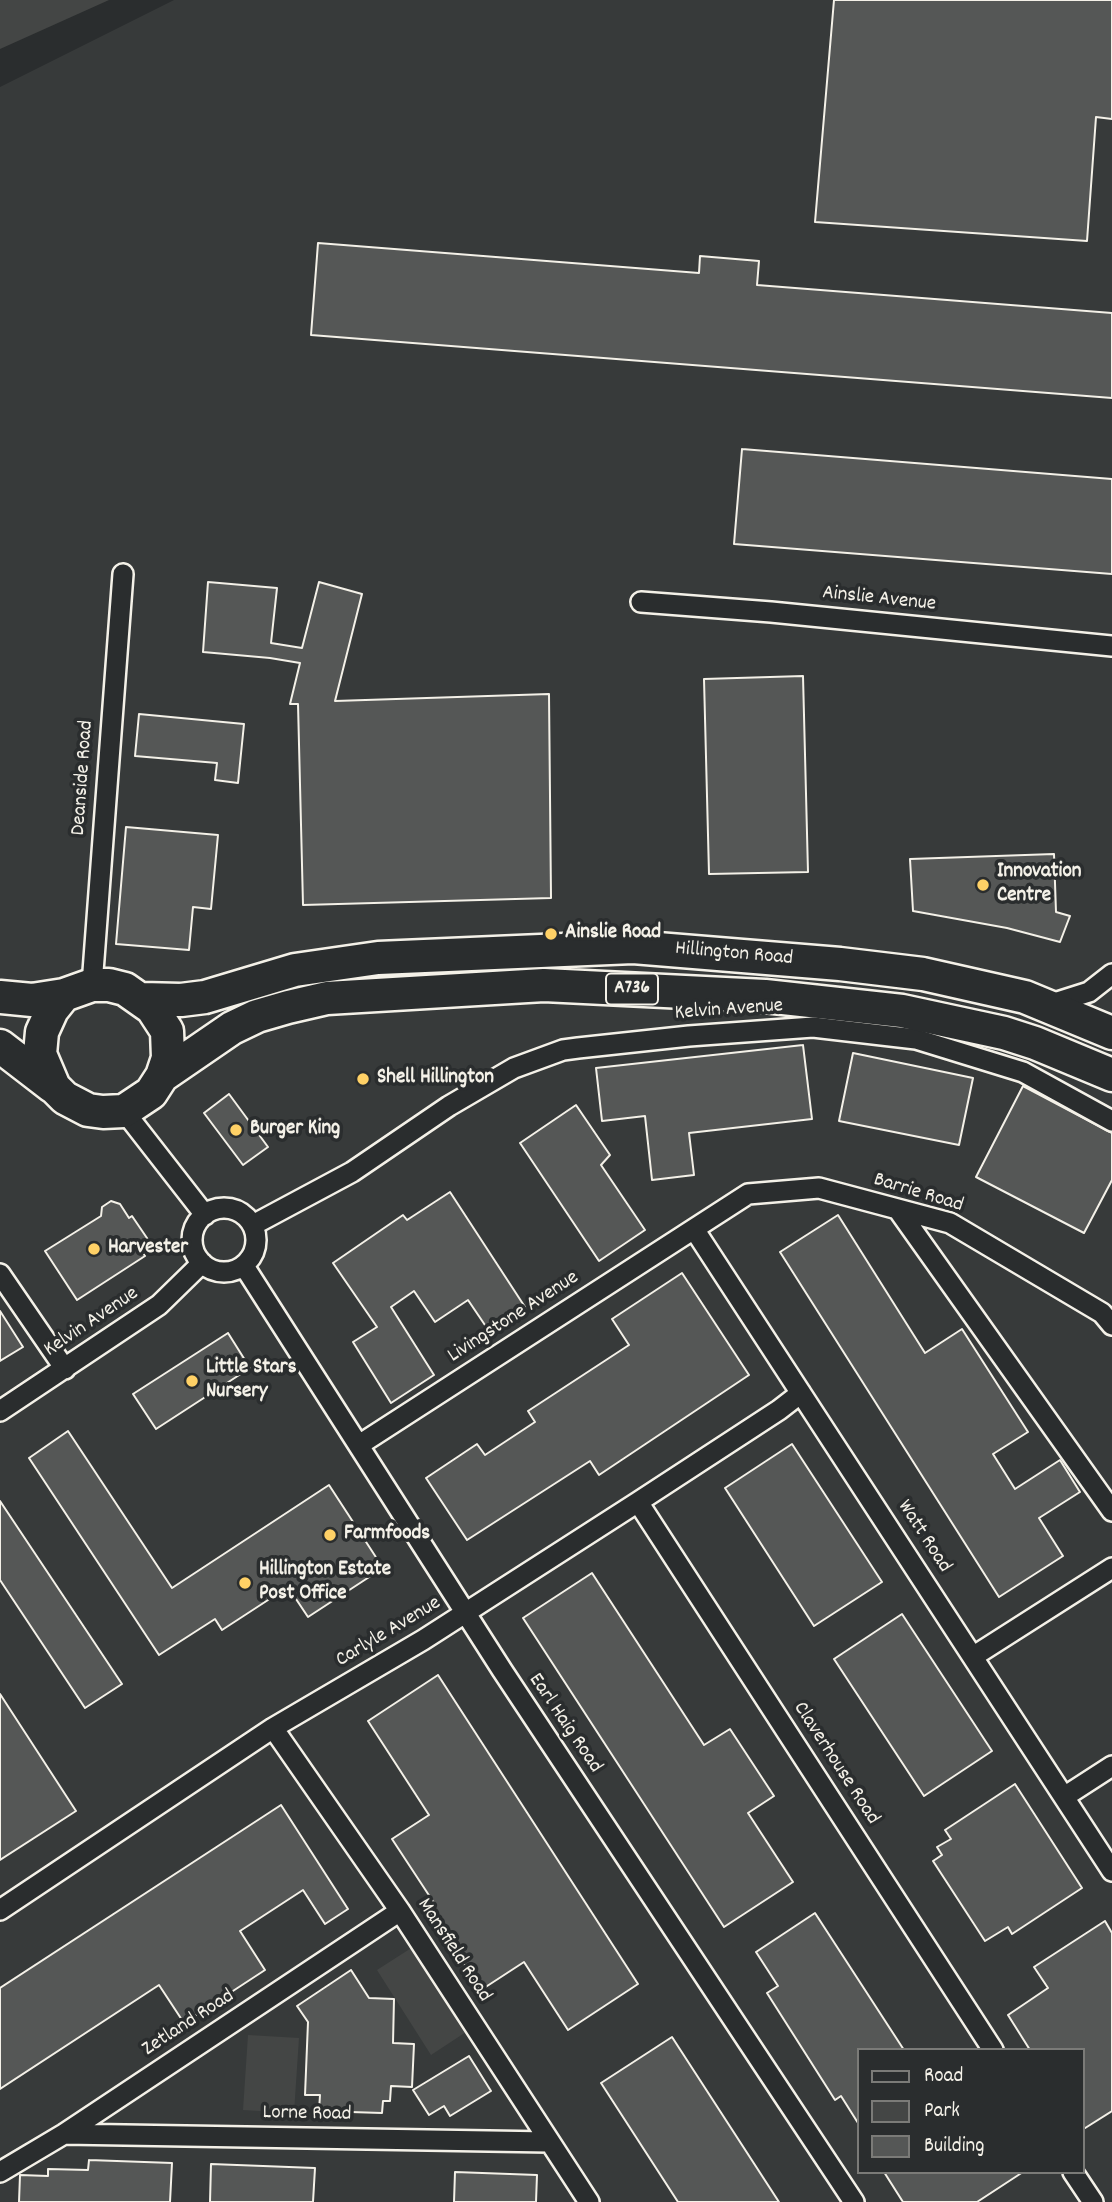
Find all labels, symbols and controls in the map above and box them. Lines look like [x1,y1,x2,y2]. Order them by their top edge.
street label: Ainslie Avenue [821,582,937,618]
street label: Deanside Road [67,720,101,836]
place label: Innovation Centre [997,860,1082,910]
marker: Innovation Centre [975,877,991,893]
place label: Ainslie Road [565,921,661,947]
marker: Ainslie Road [543,926,559,942]
street label: Hillington Road [674,937,794,973]
road number: A736 [606,973,658,1004]
street label: Kelvin Avenue [674,995,784,1027]
place label: Shell Hillington [377,1066,494,1092]
marker: Shell Hillington [355,1071,371,1087]
place label: Burger King [250,1117,340,1143]
marker: Burger King [228,1122,244,1138]
street label: Barrie Road [870,1168,966,1220]
place label: Harvester [108,1236,188,1262]
marker: Harvester [86,1241,102,1257]
street label: Livingstone Avenue [444,1266,584,1370]
street label: Kelvin Avenue [40,1282,144,1364]
place label: Little Stars Nursery [206,1356,296,1406]
marker: Little Stars Nursery [184,1373,200,1389]
street label: Watt Road [890,1496,956,1578]
place label: Farmfoods [344,1522,430,1548]
marker: Farmfoods [322,1527,338,1543]
place label: Hillington Estate Post Office [259,1558,391,1608]
marker: Hillington Estate Post Office [237,1575,253,1591]
street label: Carlyle Avenue [332,1592,446,1674]
street label: Earl Haig Road [521,1669,607,1779]
street label: Claverhouse Road [786,1698,884,1830]
street label: Mansfield Road [410,1894,496,2008]
street label: Zetland Road [138,1985,240,2063]
legend [856,2048,1084,2174]
text: Road [924,2062,963,2092]
text: Park [924,2097,960,2127]
street label: Lorne Road [262,2102,352,2128]
text: Building [924,2132,984,2162]

